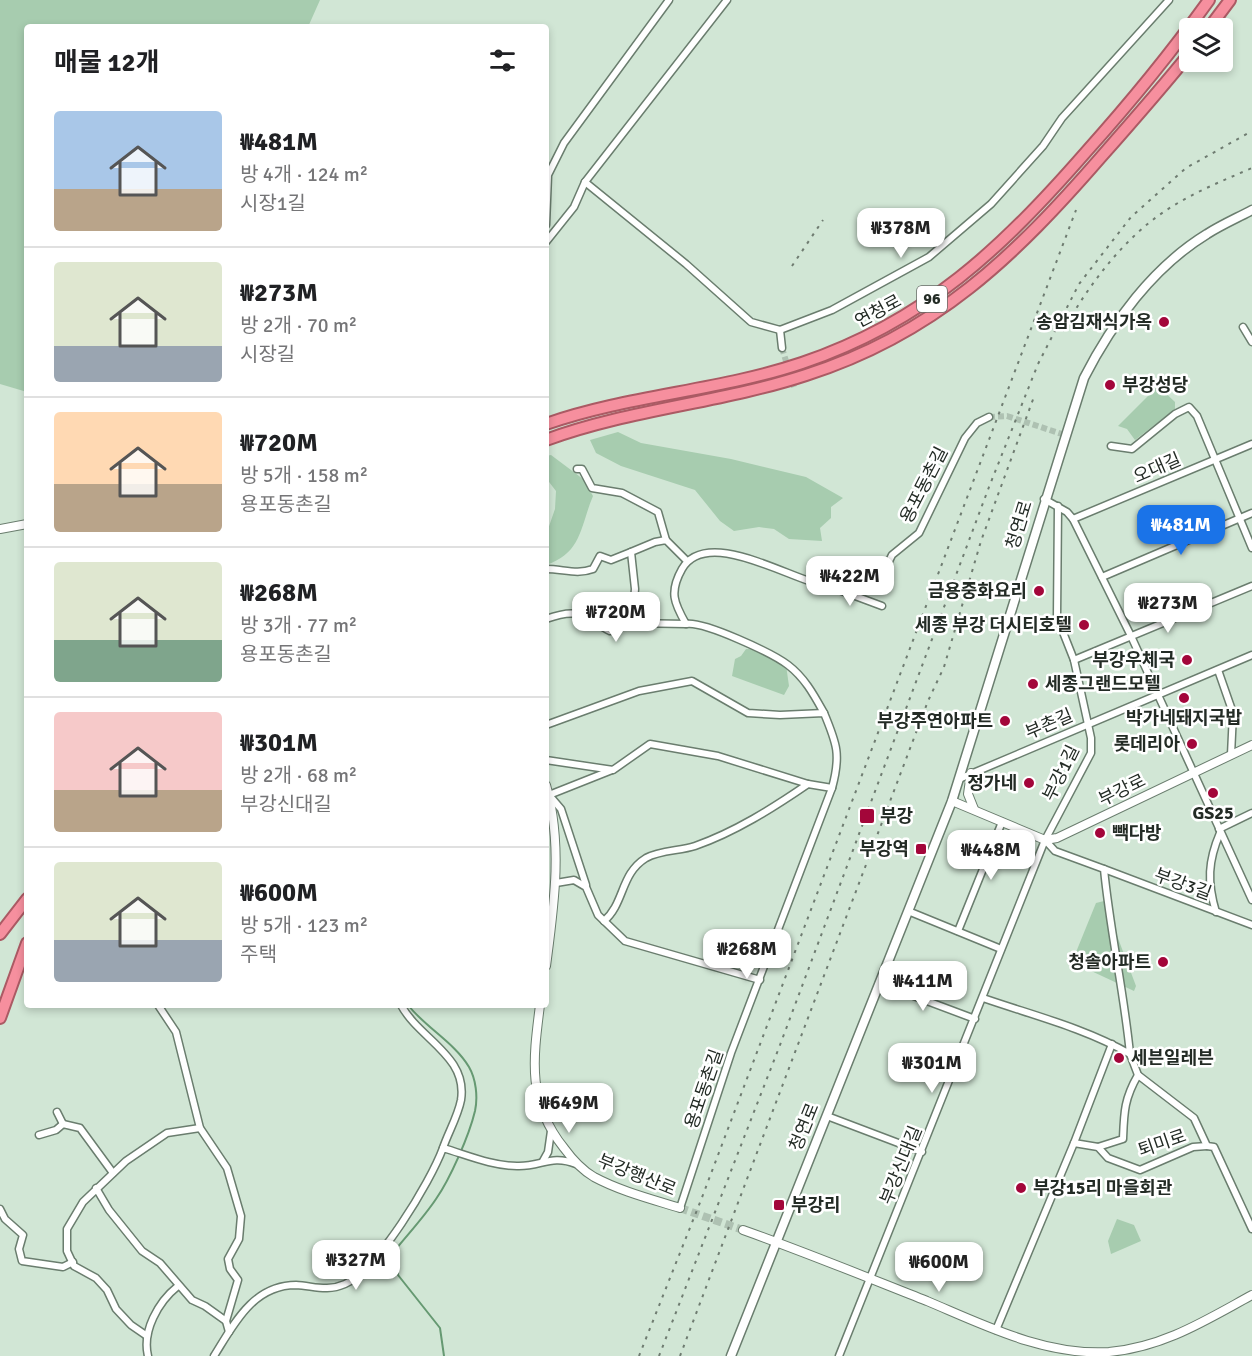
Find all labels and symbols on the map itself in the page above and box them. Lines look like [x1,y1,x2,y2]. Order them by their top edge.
pin: ₩378M [859,208,943,259]
road number: 96 [917,286,947,312]
street label: 연청로 [851,290,905,332]
place label: 송암김재식가옥 [1036,311,1152,333]
marker: 송암김재식가옥 [1157,315,1171,329]
place label: 부강성당 [1122,374,1188,396]
marker: 부강성당 [1103,378,1117,392]
street label: 용포동촌길 [895,443,953,527]
street label: 오대길 [1130,448,1184,488]
street label: 청연로 [1001,498,1037,552]
pin: ₩481M [1139,505,1223,556]
pin: ₩422M [808,556,892,607]
place label: 금용중화요리 [928,580,1027,602]
pin: ₩273M [1126,583,1210,634]
marker: 금용중화요리 [1032,584,1046,598]
pin: ₩720M [574,592,658,643]
place label: 세종 부강 더시티호텔 [915,614,1072,636]
marker: 세종 부강 더시티호텔 [1077,618,1091,632]
place label: 부강우체국 [1092,649,1175,671]
marker: 부강우체국 [1180,653,1194,667]
place label: 세종그랜드모텔 [1045,673,1161,695]
marker: 세종그랜드모텔 [1026,677,1040,691]
marker: 박가네돼지국밥 [1177,691,1191,705]
street label: 부촌길 [1022,704,1076,744]
place label: 박가네돼지국밥 [1126,707,1242,729]
place label: 부강주연아파트 [877,710,993,732]
marker: 부강주연아파트 [998,714,1012,728]
place label: 롯데리아 [1114,733,1180,755]
marker: 롯데리아 [1185,737,1199,751]
street label: 부강1길 [1038,741,1084,805]
street label: 부강로 [1095,769,1149,811]
place label: 정가네 [967,772,1017,794]
marker: 정가네 [1022,776,1036,790]
marker: GS25 [1206,786,1220,800]
place label: GS25 [1192,802,1234,824]
place label: 부강 [880,805,914,827]
marker: 부강 [858,807,876,825]
place label: 빽다방 [1112,822,1162,844]
marker: 빽다방 [1093,826,1107,840]
pin: ₩448M [949,830,1033,881]
place label: 부강역 [859,838,909,860]
marker: 부강역 [914,842,928,856]
street label: 부강3길 [1151,864,1215,904]
pin: ₩268M [705,929,789,980]
place label: 청솔아파트 [1068,951,1151,973]
marker: 청솔아파트 [1156,955,1170,969]
pin: ₩411M [881,961,965,1012]
pin: ₩301M [890,1043,974,1094]
street label: 용포동촌길 [680,1046,728,1132]
place label: 세븐일레븐 [1131,1047,1214,1069]
marker: 세븐일레븐 [1112,1051,1126,1065]
pin: ₩649M [527,1083,611,1134]
street label: 청연로 [784,1100,824,1154]
street label: 부강신대길 [875,1122,927,1208]
street label: 퇴미로 [1135,1125,1189,1161]
street label: 부강행산로 [594,1149,680,1201]
place label: 부강15리 마을회관 [1033,1177,1173,1199]
marker: 부강15리 마을회관 [1014,1181,1028,1195]
place label: 부강리 [791,1194,841,1216]
marker: 부강리 [772,1198,786,1212]
pin: ₩327M [314,1240,398,1291]
pin: ₩600M [897,1242,981,1293]

